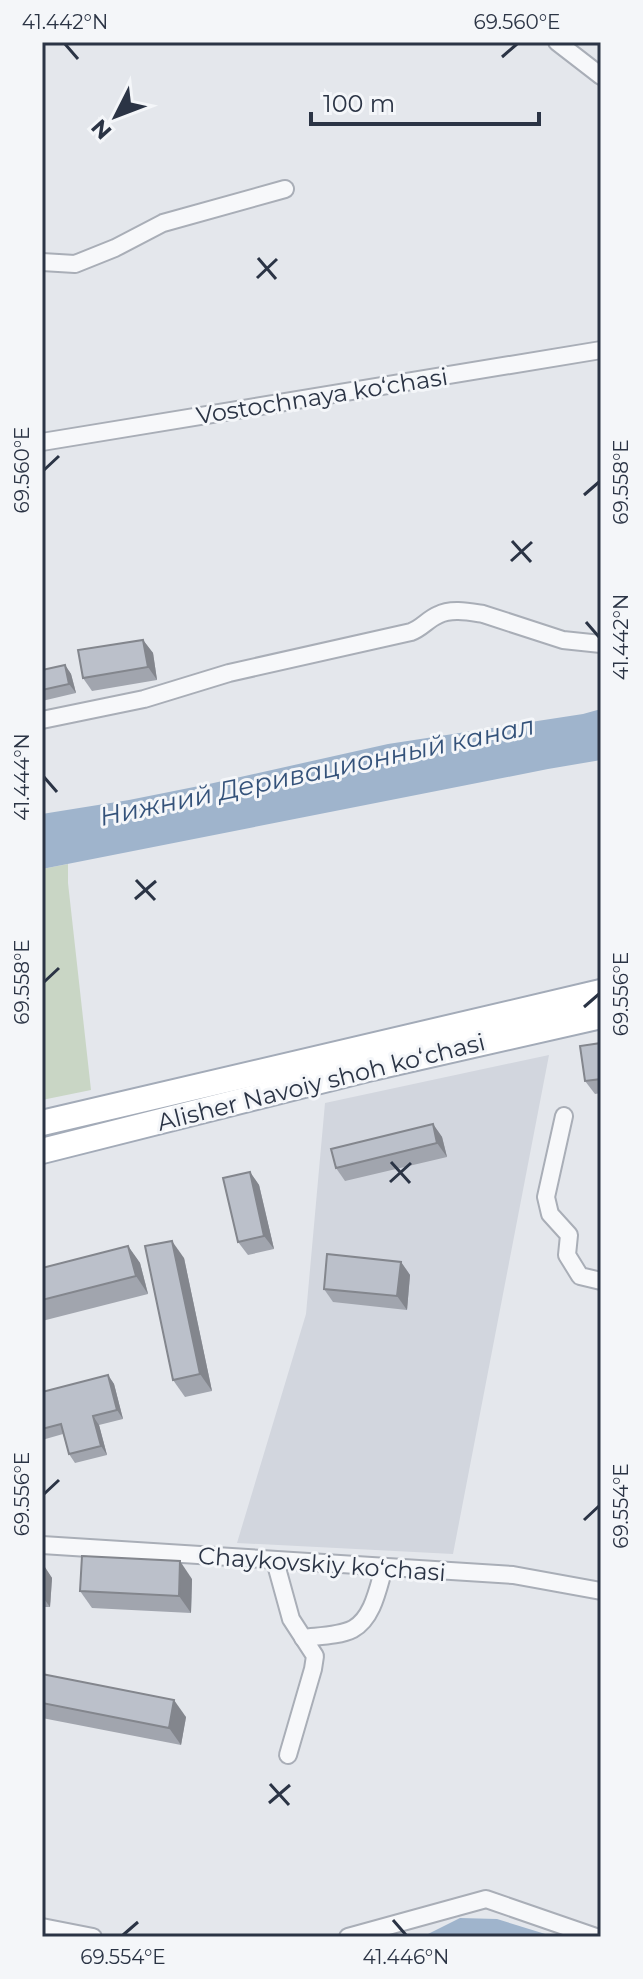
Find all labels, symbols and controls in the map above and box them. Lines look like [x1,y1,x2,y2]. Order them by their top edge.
text: 41.442°N [22,10,108,34]
text: 69.560°E [474,10,560,34]
north arrow [76,76,156,156]
scale bar [311,76,539,126]
text: 100 m [323,89,395,118]
text: N [86,113,117,145]
street label: Vostochnaya ko‘chasi [194,362,450,430]
text: 69.560°E [10,427,34,513]
text: 69.558°E [609,439,633,525]
text: 41.442°N [609,594,633,680]
water label: Нижний Деривационный канал [97,709,537,833]
text: 41.444°N [10,733,34,821]
text: 69.558°E [10,939,34,1025]
text: 69.556°E [609,952,633,1036]
street label: Alisher Navoiy shoh koʻchasi [154,1027,488,1137]
text: 69.556°E [10,1452,34,1536]
text: 69.554°E [609,1463,633,1549]
street label: Chaykovskiy ko‘chasi [197,1541,447,1587]
text: 69.554°E [80,1945,166,1969]
text: 41.446°N [363,1945,449,1969]

